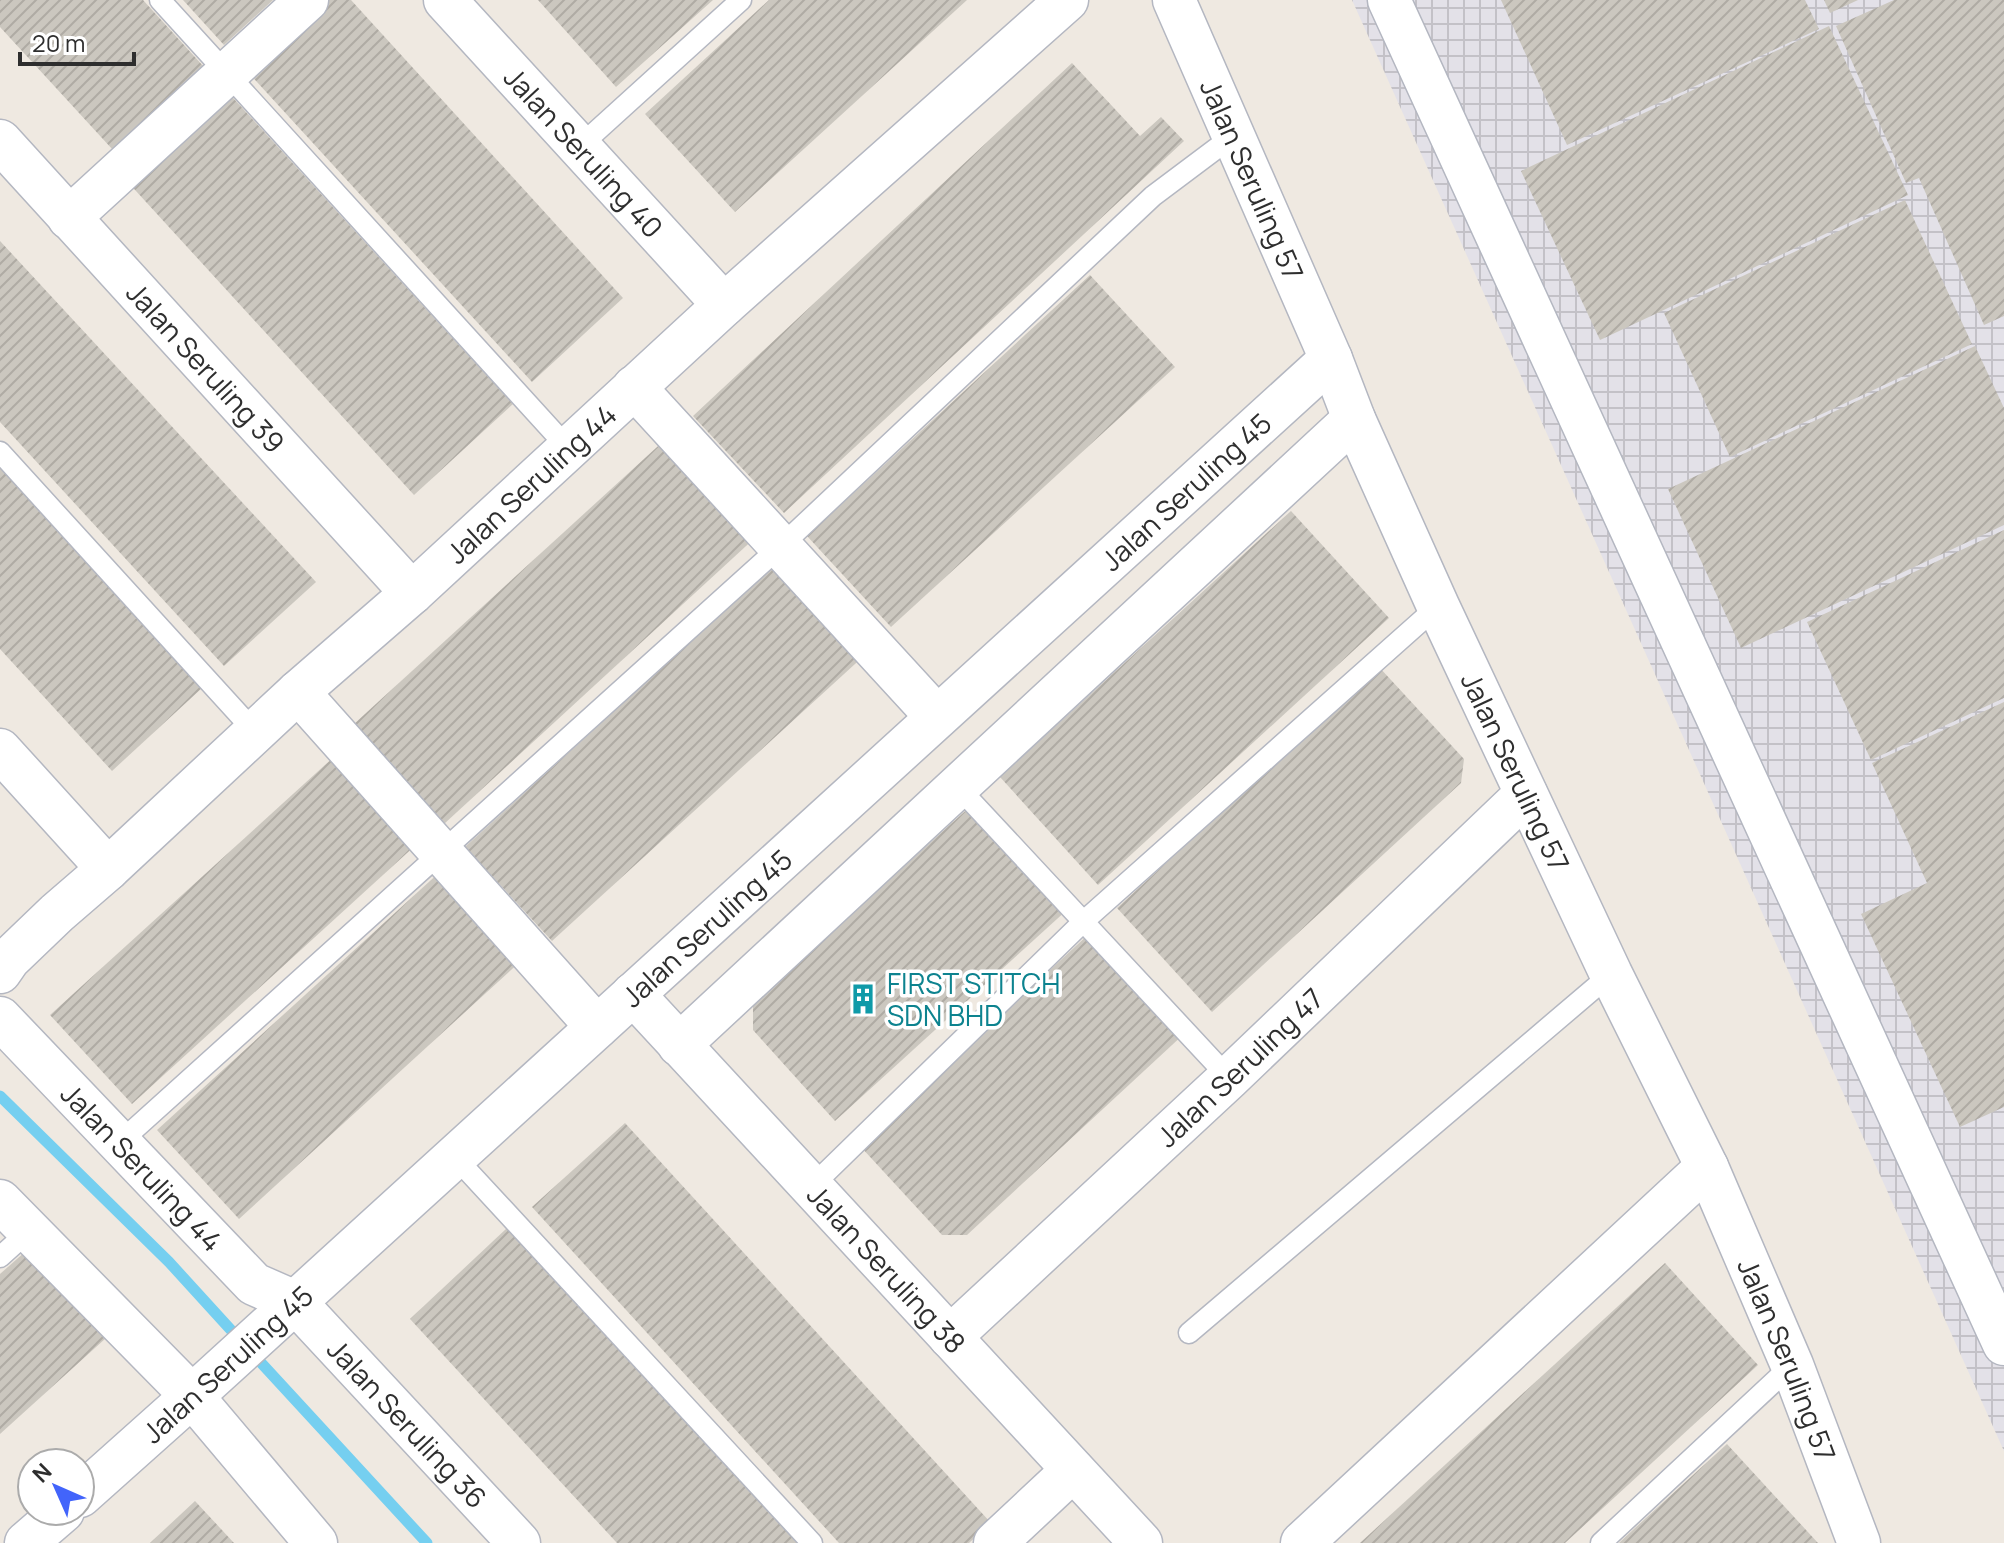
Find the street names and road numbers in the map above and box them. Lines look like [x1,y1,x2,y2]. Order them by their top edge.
street label: Jalan Seruling 40 [496,58,672,246]
street label: Jalan Seruling 57 [1192,73,1313,286]
street label: Jalan Seruling 39 [119,274,294,461]
street label: Jalan Seruling 44 [438,395,624,571]
street label: Jalan Seruling 45 [1092,404,1279,579]
street label: Jalan Seruling 57 [1453,666,1579,877]
street label: Jalan Seruling 45 [613,840,800,1015]
street label: Jalan Seruling 47 [1148,979,1331,1155]
street label: Jalan Seruling 44 [53,1075,231,1259]
street label: Jalan Seruling 38 [799,1176,975,1361]
street label: Jalan Seruling 57 [1729,1252,1845,1466]
street label: Jalan Seruling 45 [134,1276,321,1451]
street label: Jalan Seruling 36 [319,1330,496,1516]

